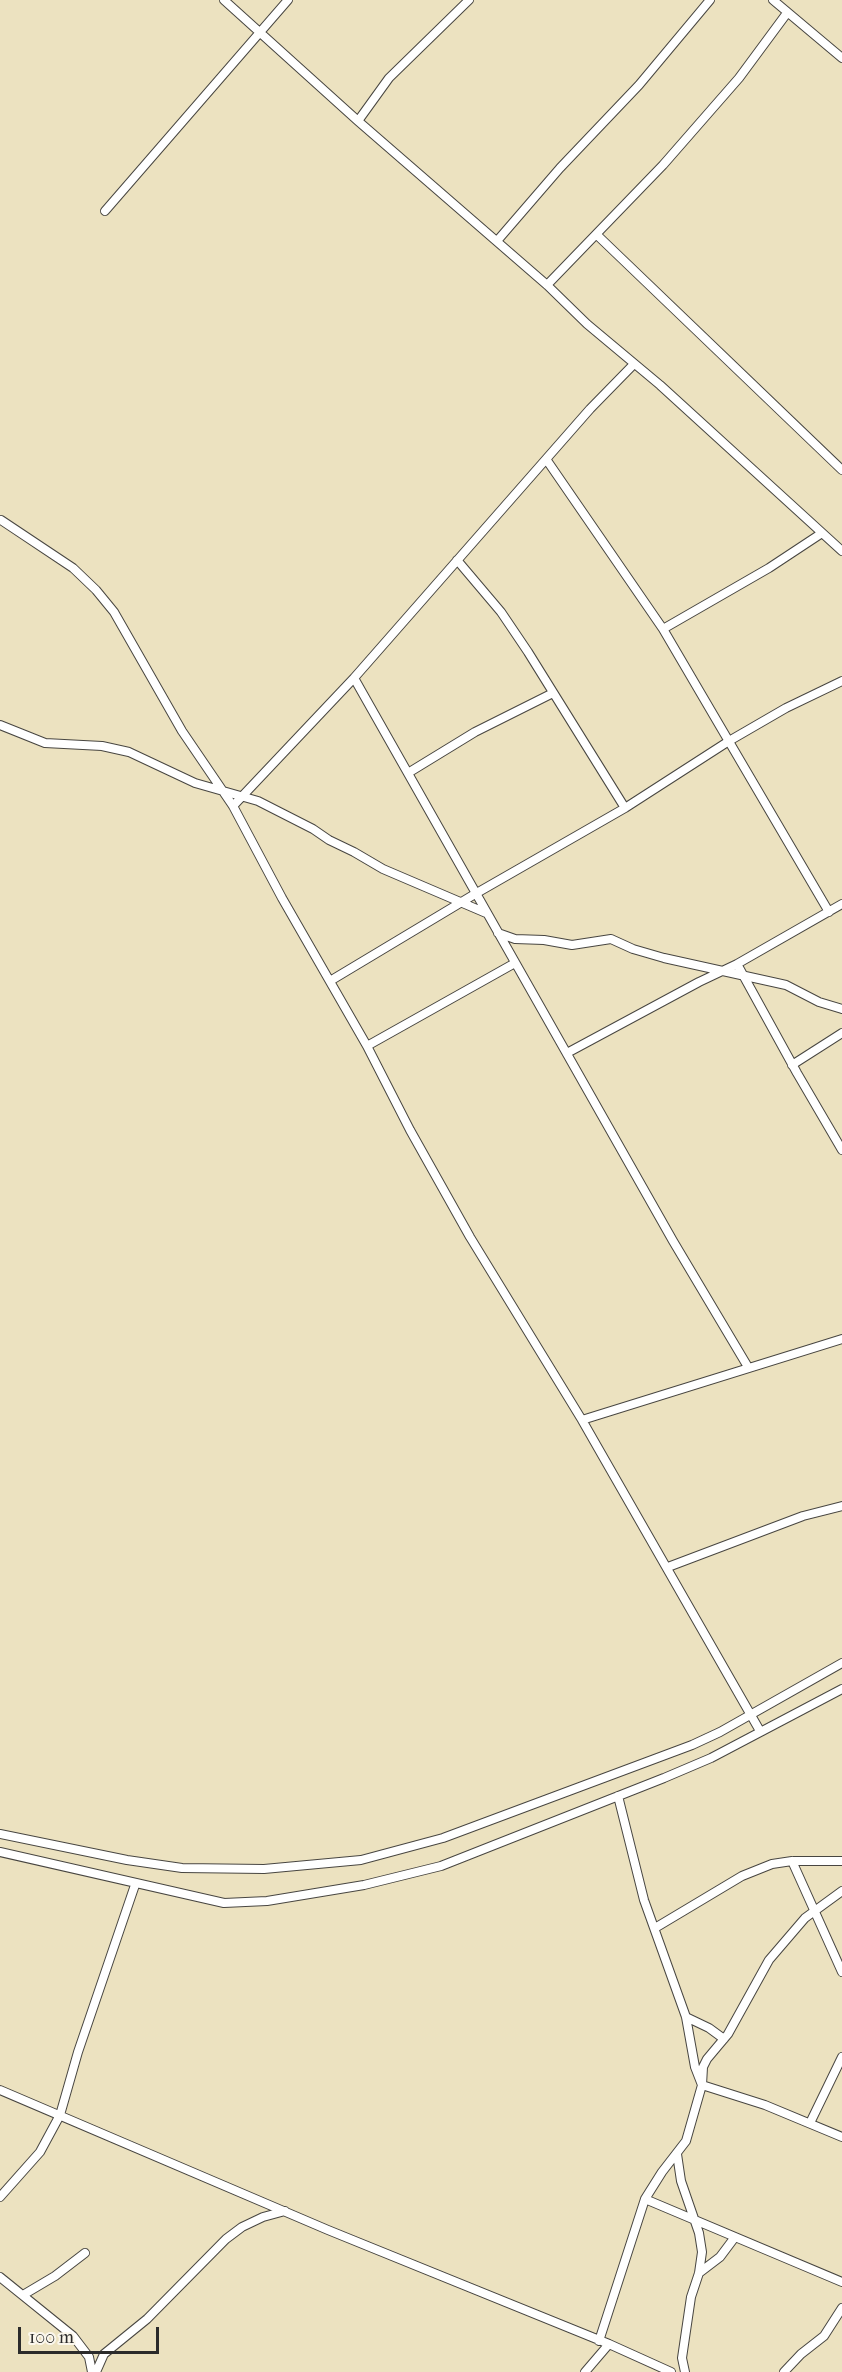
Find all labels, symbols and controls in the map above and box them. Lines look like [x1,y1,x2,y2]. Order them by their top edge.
scale bar [21,2315,162,2353]
text: 100 m [29,2327,74,2348]

